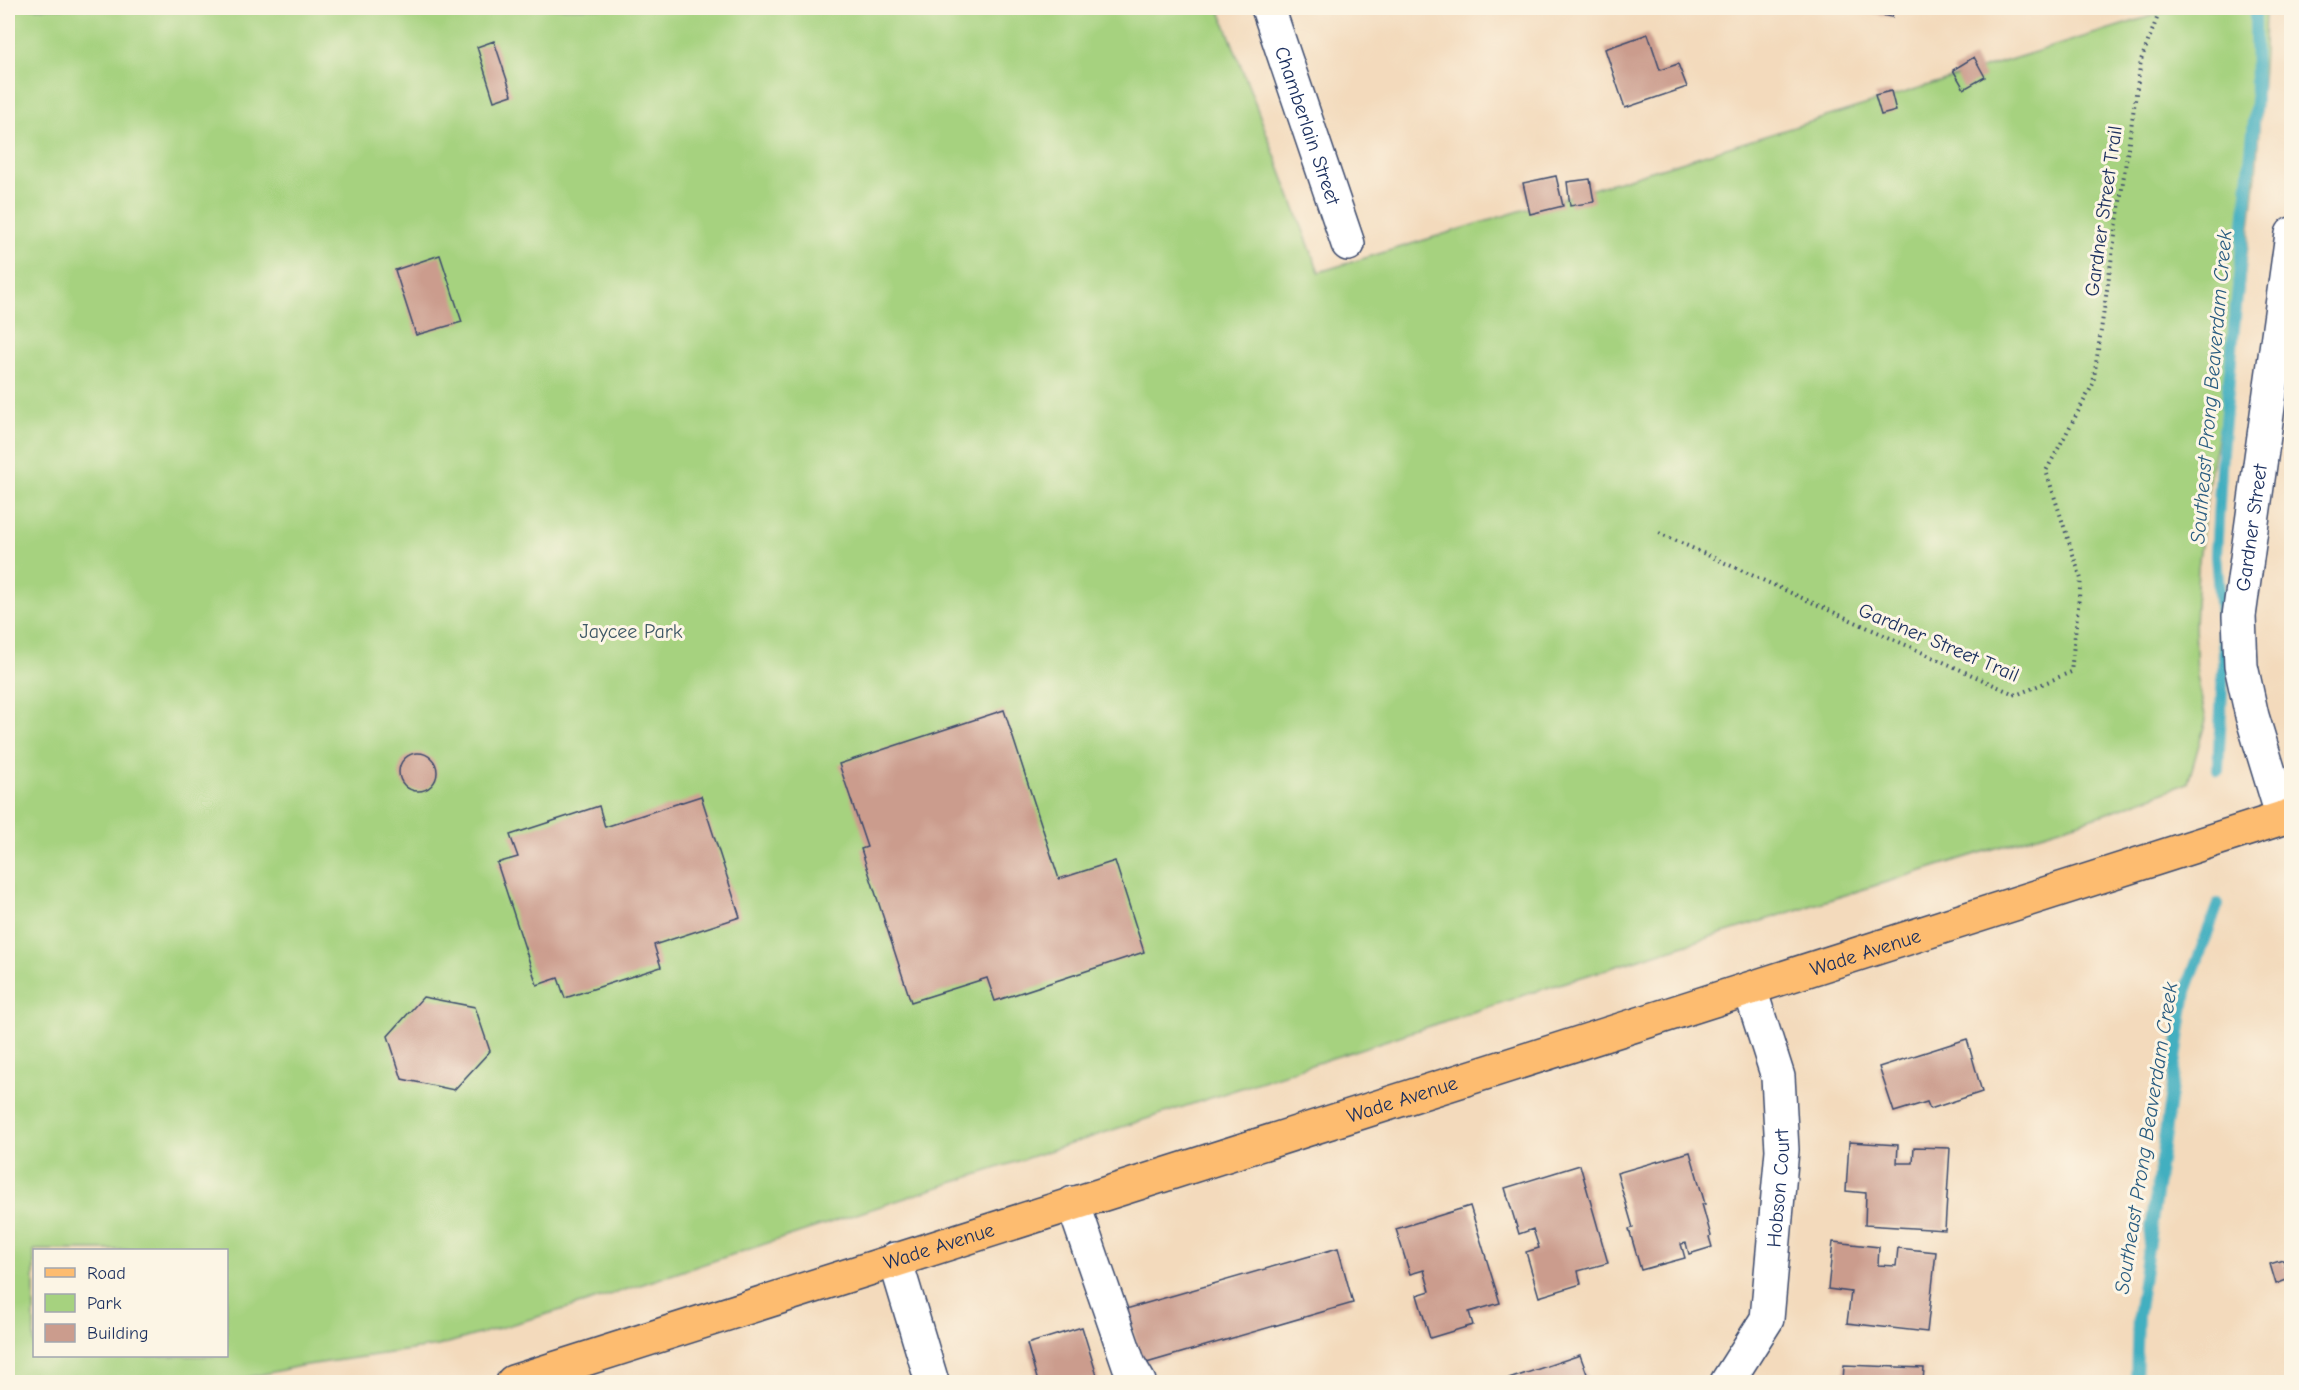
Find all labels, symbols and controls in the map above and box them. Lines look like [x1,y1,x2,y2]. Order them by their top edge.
street label: Chamberlain Street [1270,43,1345,209]
street label: Gardner Street Trail [2080,124,2127,298]
water label: Southeast Prong Beaverdam Creek [2185,228,2237,545]
street label: Gardner Street [2232,461,2272,593]
street label: Gardner Street Trail [1855,598,2023,687]
park label: Jaycee Park [580,620,683,643]
street label: Wade Avenue [1807,924,1924,981]
water label: Southeast Prong Beaverdam Creek [2109,980,2183,1296]
street label: Wade Avenue [1344,1071,1460,1128]
street label: Hobson Court [1762,1127,1794,1248]
street label: Wade Avenue [881,1218,997,1275]
legend [33,1249,228,1357]
text: Road [87,1263,126,1284]
text: Park [87,1293,122,1314]
text: Building [87,1323,149,1344]

